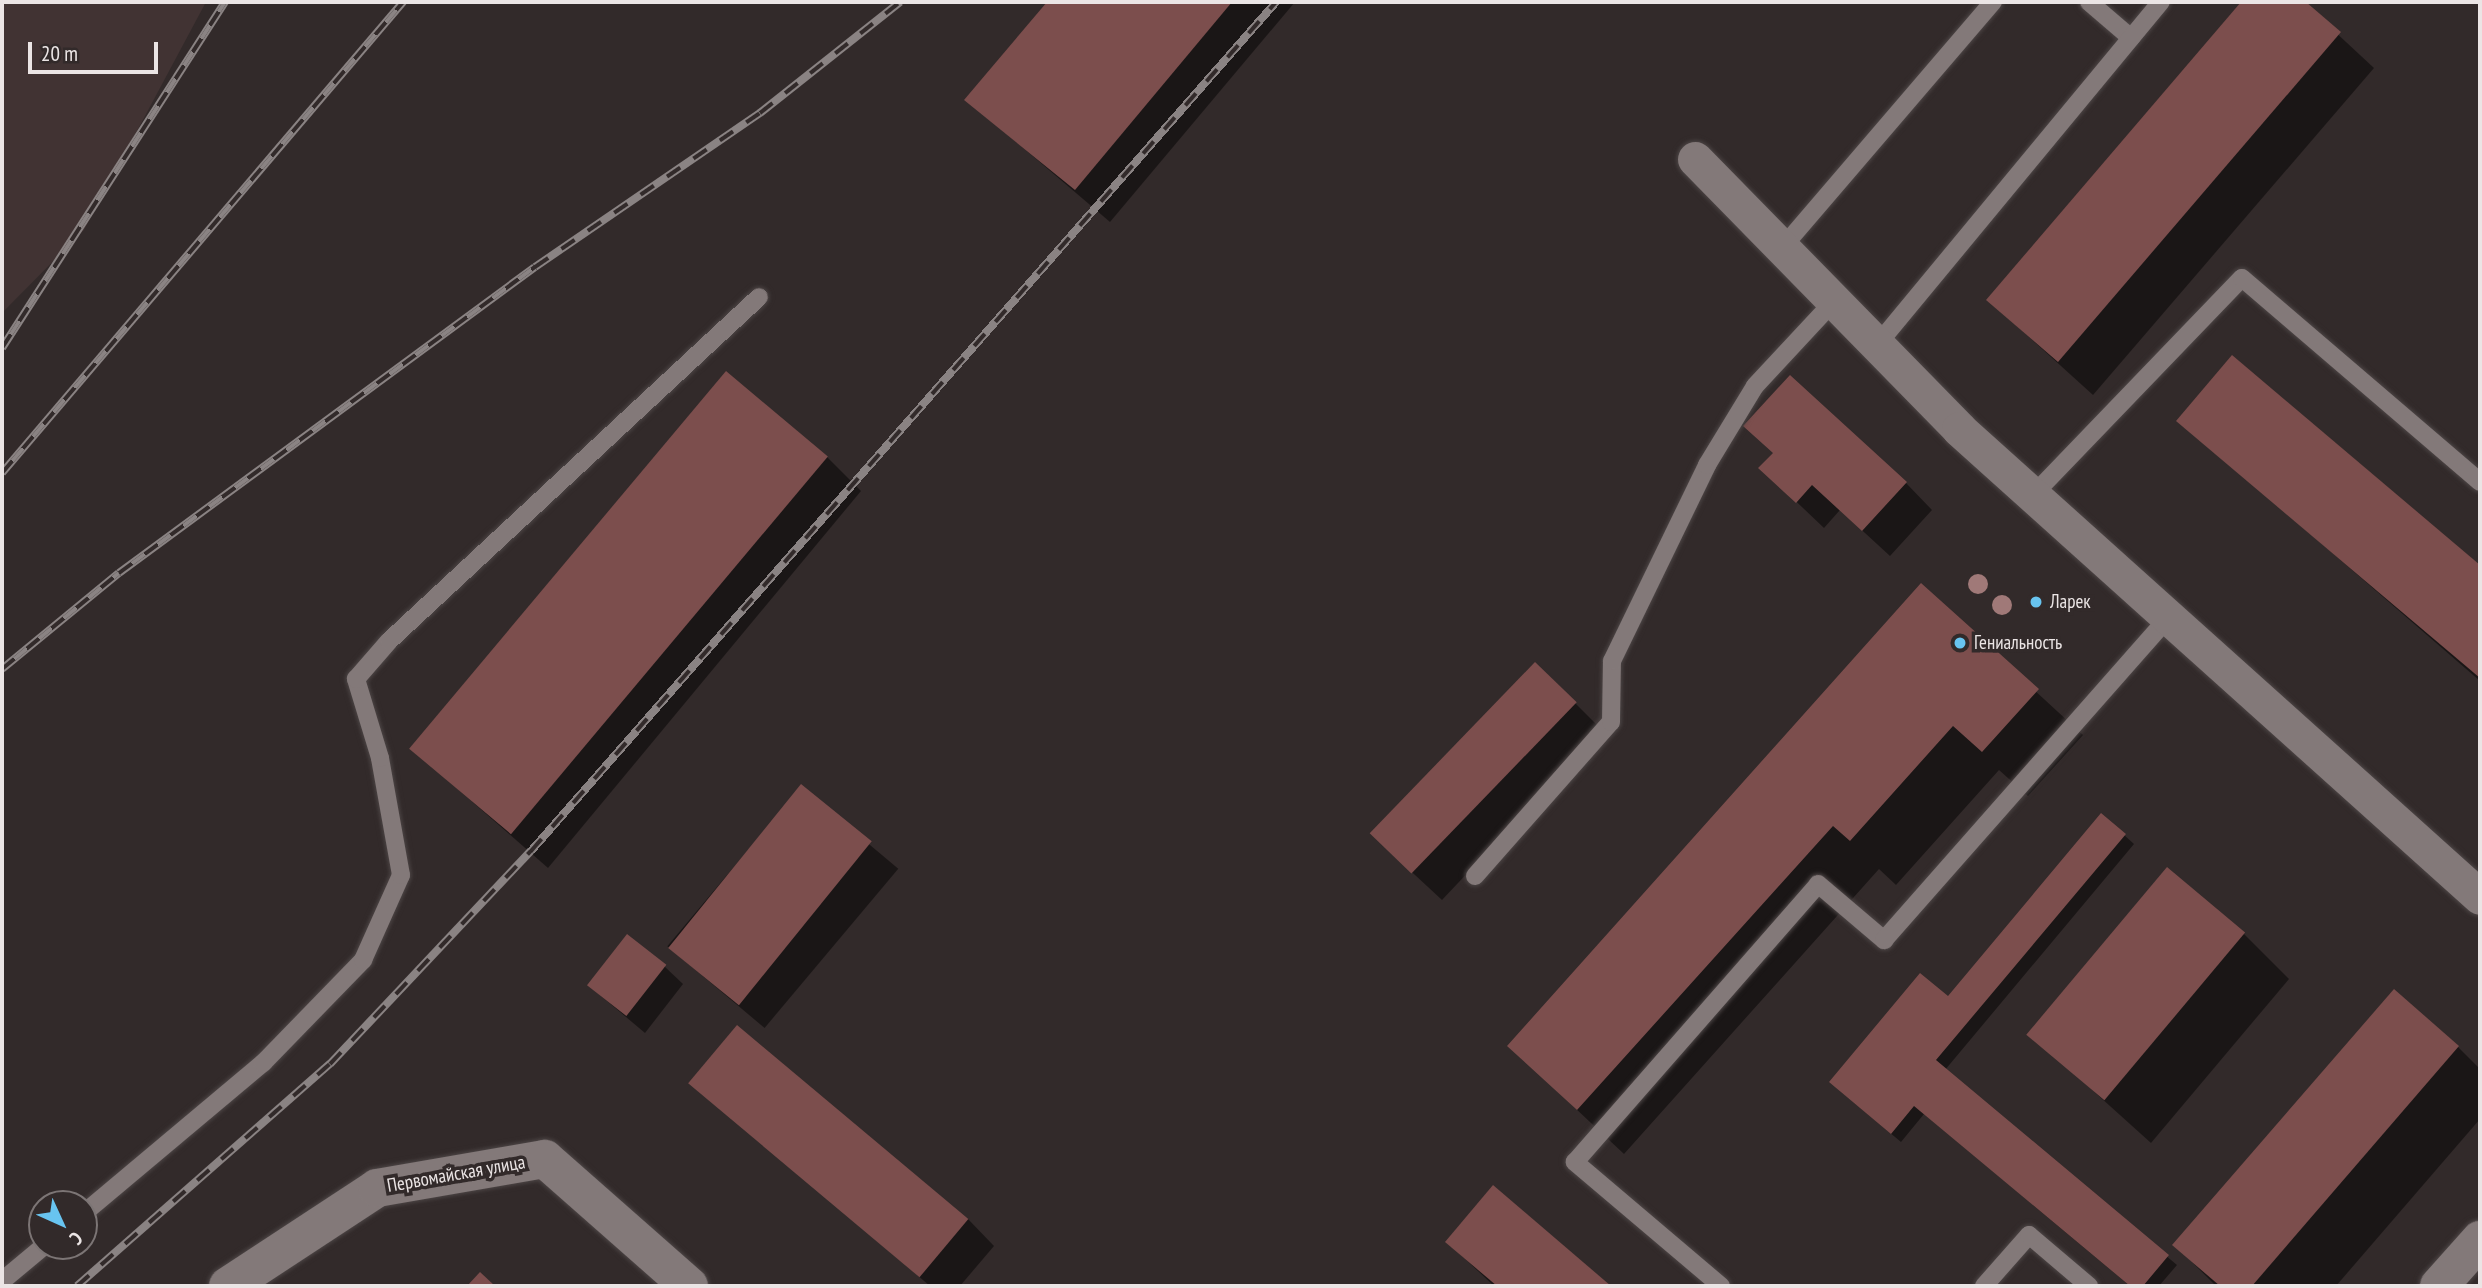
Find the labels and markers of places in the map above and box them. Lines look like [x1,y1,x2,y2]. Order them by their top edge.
place label: Ларек [2050,591,2091,613]
marker: Ларек [2028,594,2044,610]
place label: Гениальность [1974,632,2062,654]
marker: Гениальность [1952,635,1968,651]

